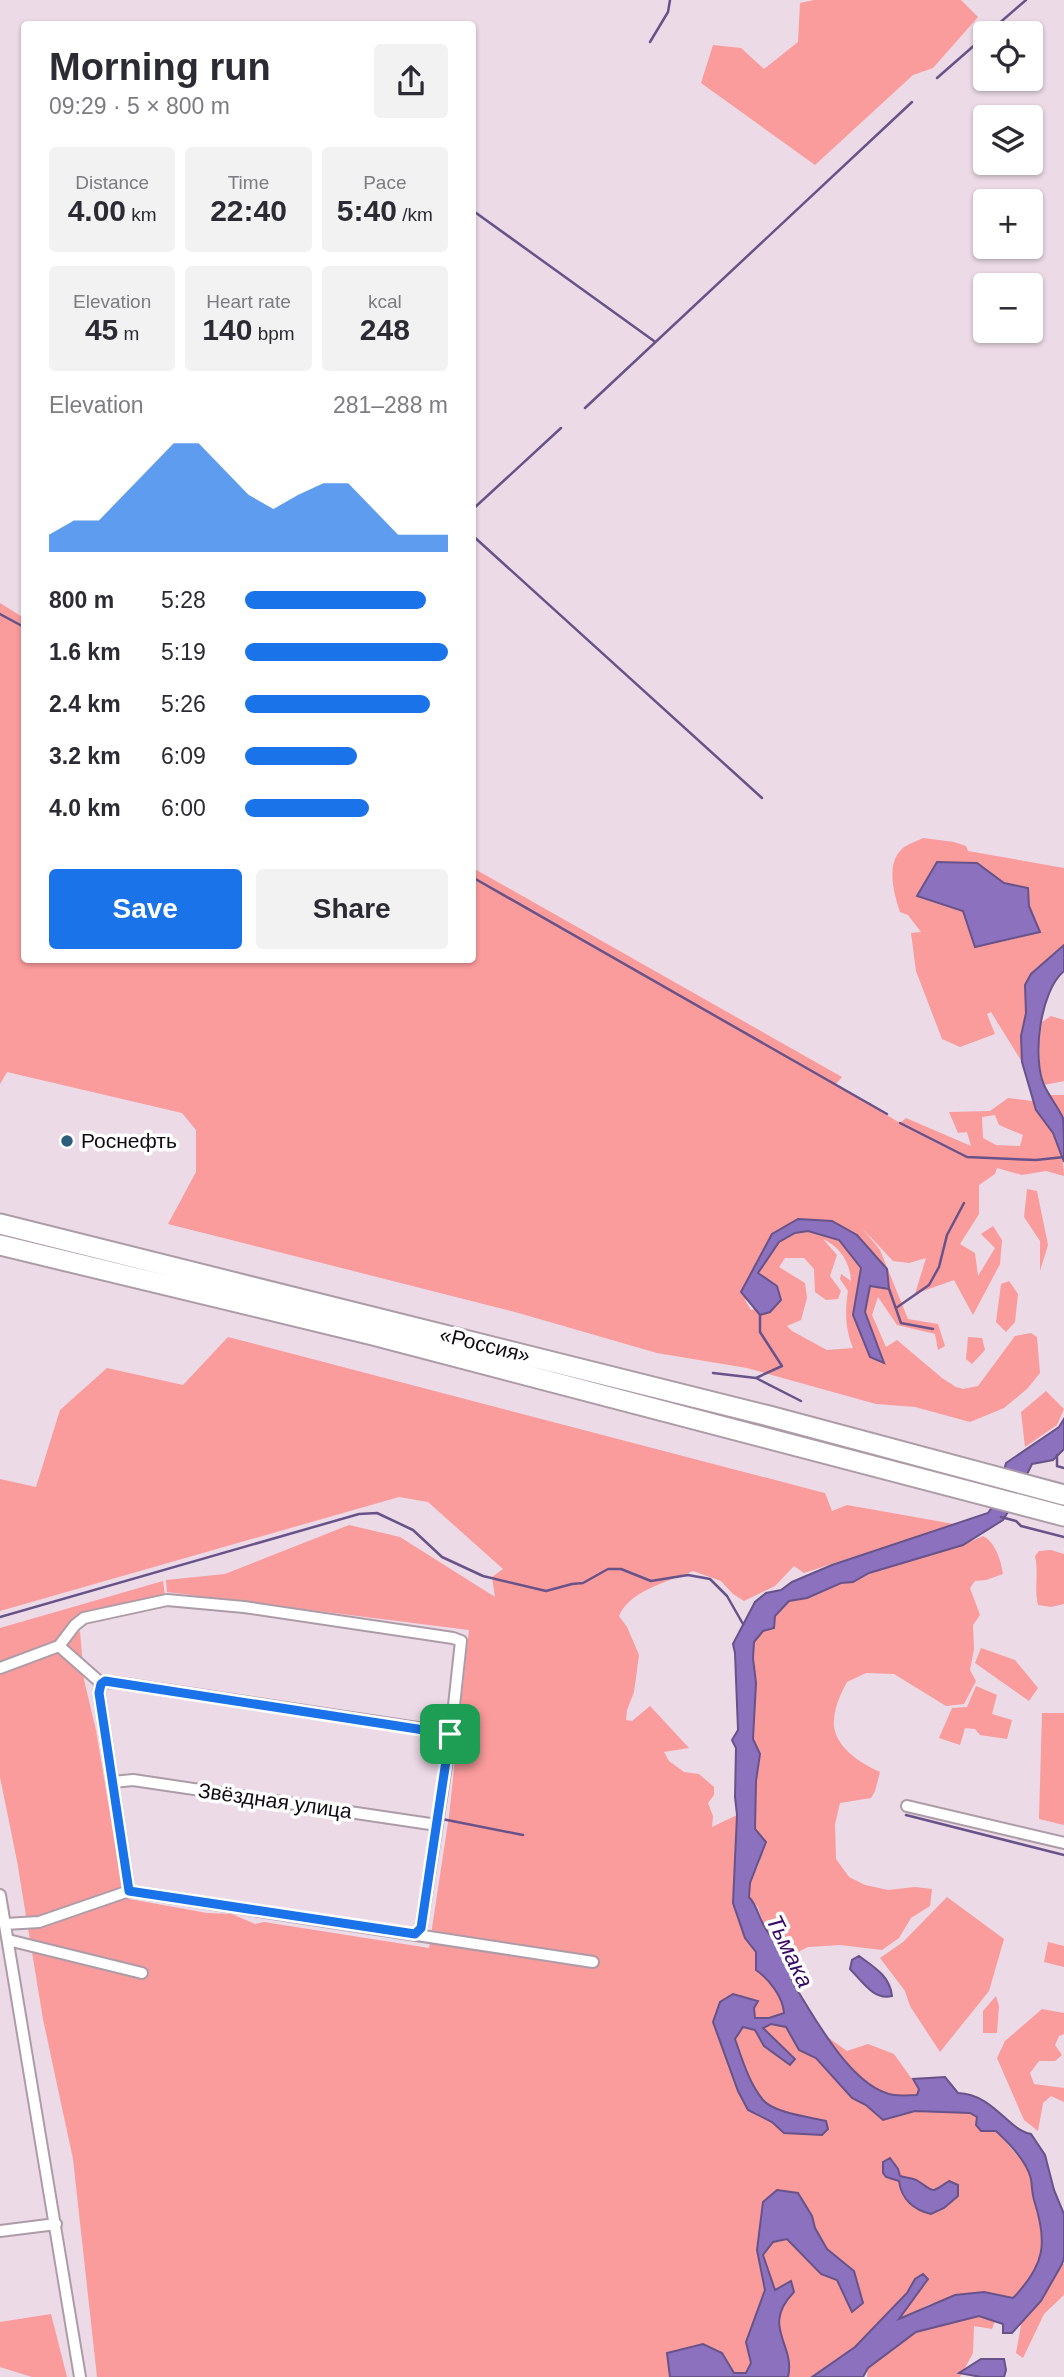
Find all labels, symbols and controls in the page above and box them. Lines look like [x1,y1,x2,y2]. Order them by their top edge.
map controls [973,21,1043,343]
button: locate [973,21,1043,91]
button: share [374,44,448,118]
text: Morning run [49,46,271,88]
text: 09:29 · 5 × 800 m [49,93,230,119]
button: layers [973,105,1043,175]
text: Distance [75,172,149,193]
text: Time [228,172,269,193]
text: Pace [363,172,406,193]
button: + [973,189,1043,259]
text: 4.00 [68,194,126,227]
text: 22:40 [210,194,287,227]
text: 5:40 [337,194,397,227]
text: km [126,204,157,225]
text: /km [397,204,433,225]
button: − [973,273,1043,343]
text: Elevation [73,291,151,312]
text: Heart rate [206,291,291,312]
text: kcal [368,291,402,312]
text: 45 [85,313,118,346]
text: 140 [202,313,252,346]
text: 248 [360,313,410,346]
text: m [118,323,139,344]
text: bpm [252,323,295,344]
text: Elevation [49,392,144,418]
text: 281–288 m [333,392,448,418]
text: 800 m [49,587,114,613]
text: 5:28 [161,587,206,613]
text: 1.6 km [49,639,121,665]
text: 5:19 [161,639,206,665]
text: 2.4 km [49,691,121,717]
text: 5:26 [161,691,206,717]
text: 3.2 km [49,743,121,769]
text: 6:09 [161,743,206,769]
text: 4.0 km [49,795,121,821]
text: 6:00 [161,795,206,821]
button: Save [49,869,242,949]
button: Share [256,869,448,949]
place label: Роснефть [81,1129,177,1152]
marker: Роснефть [59,1133,75,1149]
street label: «Россия» [438,1322,533,1367]
pin [420,1704,480,1764]
icon: arrive [431,1715,469,1753]
street label: Звёздная улица [197,1778,354,1823]
water label: Тьмака [761,1910,819,1992]

